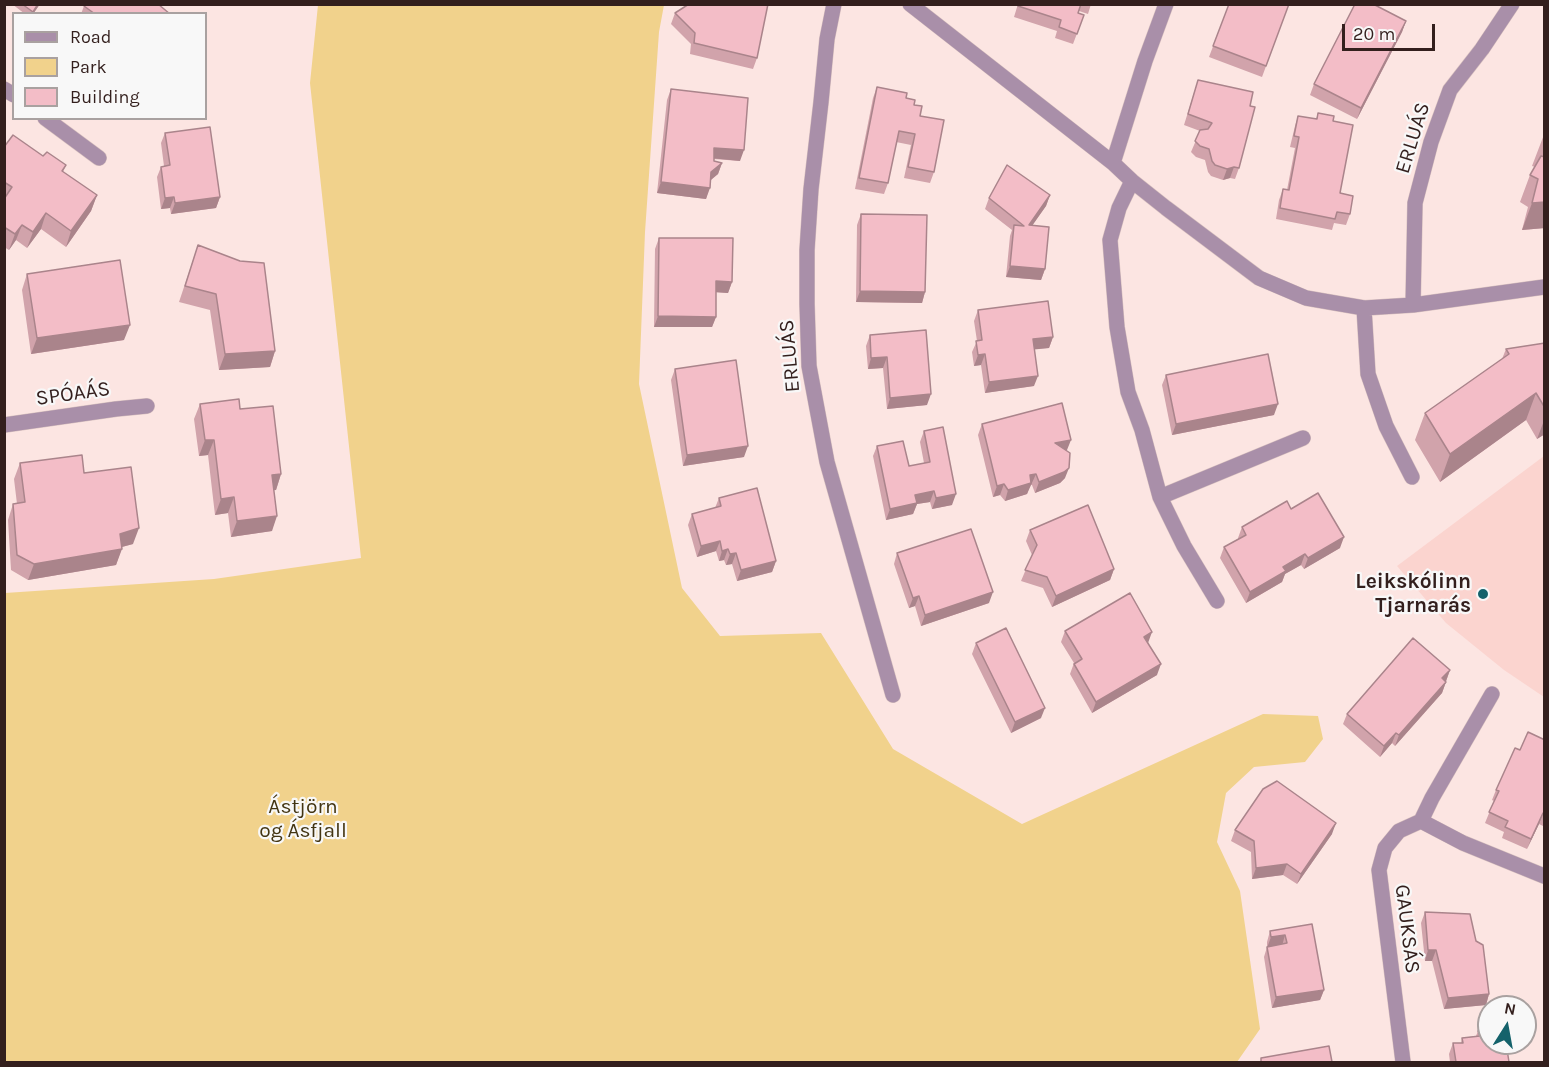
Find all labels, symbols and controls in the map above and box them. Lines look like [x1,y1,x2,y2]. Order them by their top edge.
legend [12,12,207,120]
scale bar [1345,12,1438,50]
text: 20 m [1353,23,1395,45]
text: Road [70,26,111,48]
text: Park [70,56,107,78]
text: Building [70,86,140,108]
street label: ERLUÁS [1390,99,1436,177]
street label: ERLUÁS [774,319,806,393]
street label: SPÓAÁS [34,376,112,412]
place label: Leikskólinn Tjarnarás [1355,569,1471,619]
marker: Leikskólinn Tjarnarás [1476,587,1490,601]
park label: Ástjörn og Ásfjall [259,794,347,844]
street label: GAUKSÁS [1389,883,1425,975]
north arrow [1477,995,1537,1055]
text: N [1503,998,1518,1019]

